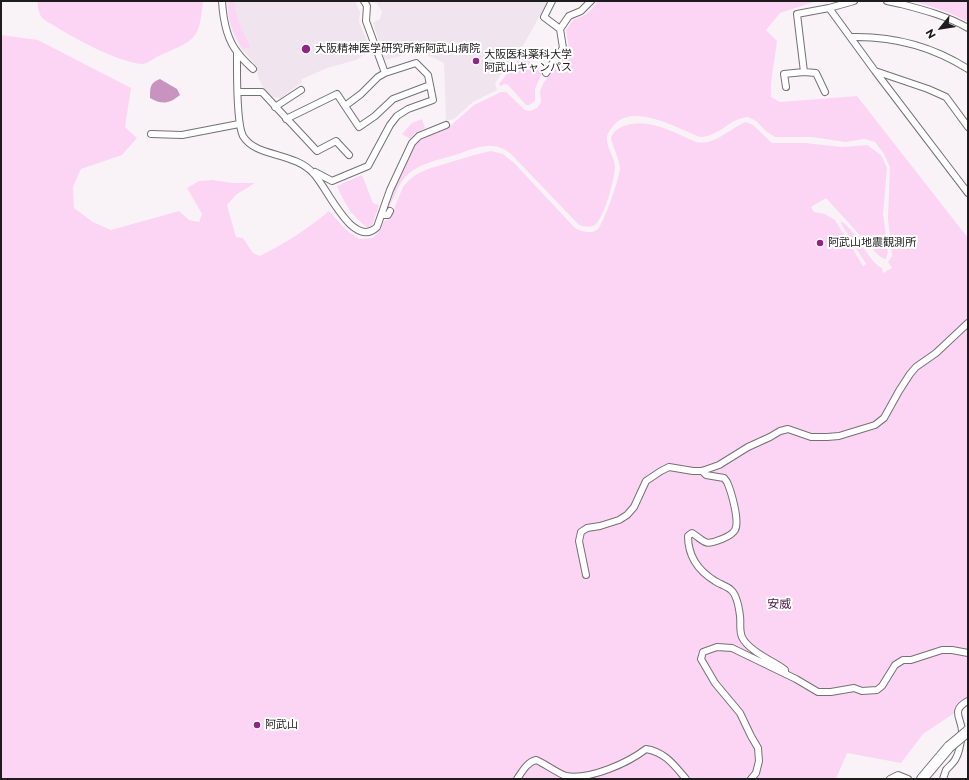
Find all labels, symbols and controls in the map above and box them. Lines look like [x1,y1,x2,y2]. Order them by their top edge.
north arrow [921,8,961,48]
text: N [922,27,939,41]
place label: 大阪精神医学研究所新阿武山病院 [315,42,480,56]
marker: 大阪精神医学研究所新阿武山病院 [300,43,312,55]
place label: 大阪医科薬科大学 阿武山キャンパス [484,48,572,74]
marker: 大阪医科薬科大学 阿武山キャンパス [471,56,481,66]
place label: 阿武山地震観測所 [828,236,916,250]
marker: 阿武山地震観測所 [815,238,825,248]
district label: 安威 [767,597,791,611]
place label: 阿武山 [265,718,298,732]
marker: 阿武山 [252,720,262,730]

